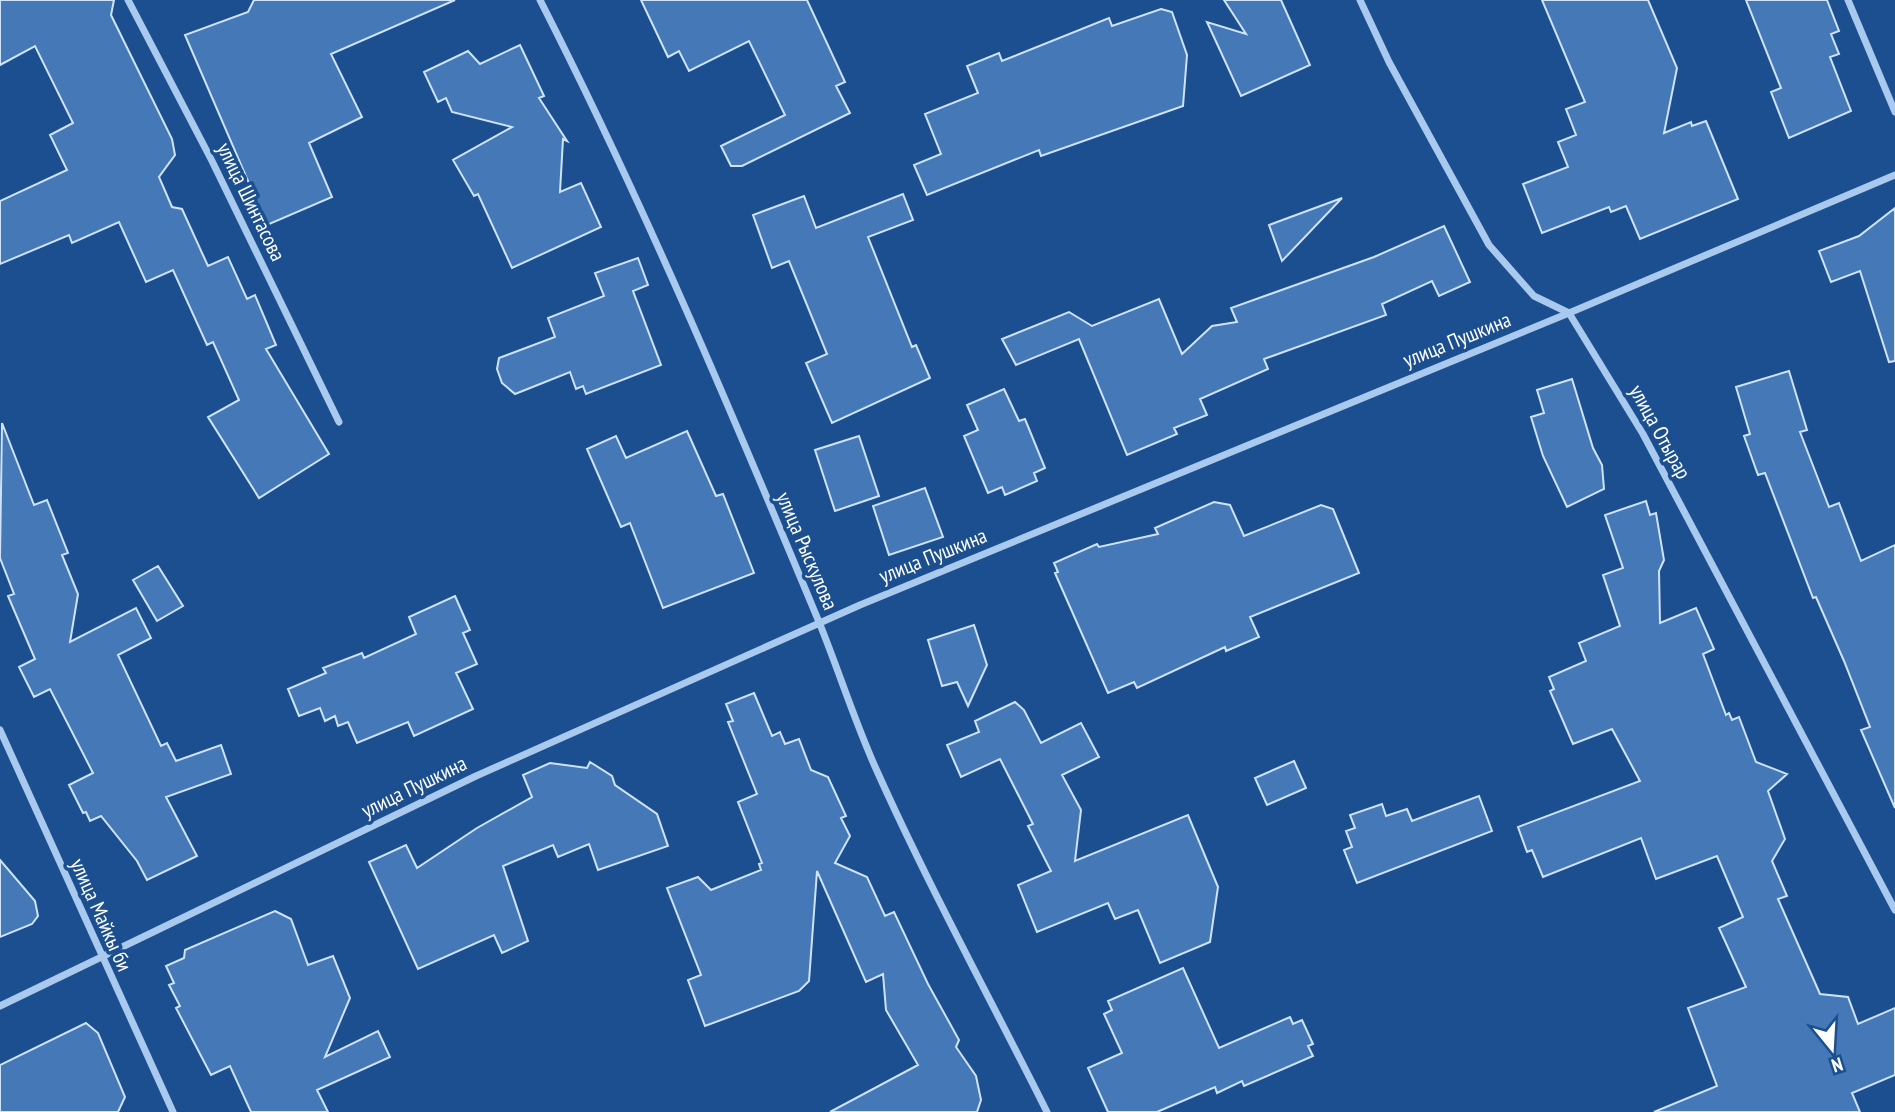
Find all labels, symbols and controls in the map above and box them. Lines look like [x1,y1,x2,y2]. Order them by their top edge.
street label: улица Шинтасова [211,138,292,266]
street label: улица Пушкина [1399,306,1515,373]
street label: улица Отырар [1623,380,1697,484]
street label: улица Рыскулова [771,488,844,614]
street label: улица Пушкина [875,522,991,589]
street label: улица Пушкина [357,749,471,824]
street label: улица Майкы би [65,854,138,975]
north arrow [1797,1014,1867,1084]
text: N [1829,1052,1846,1078]

